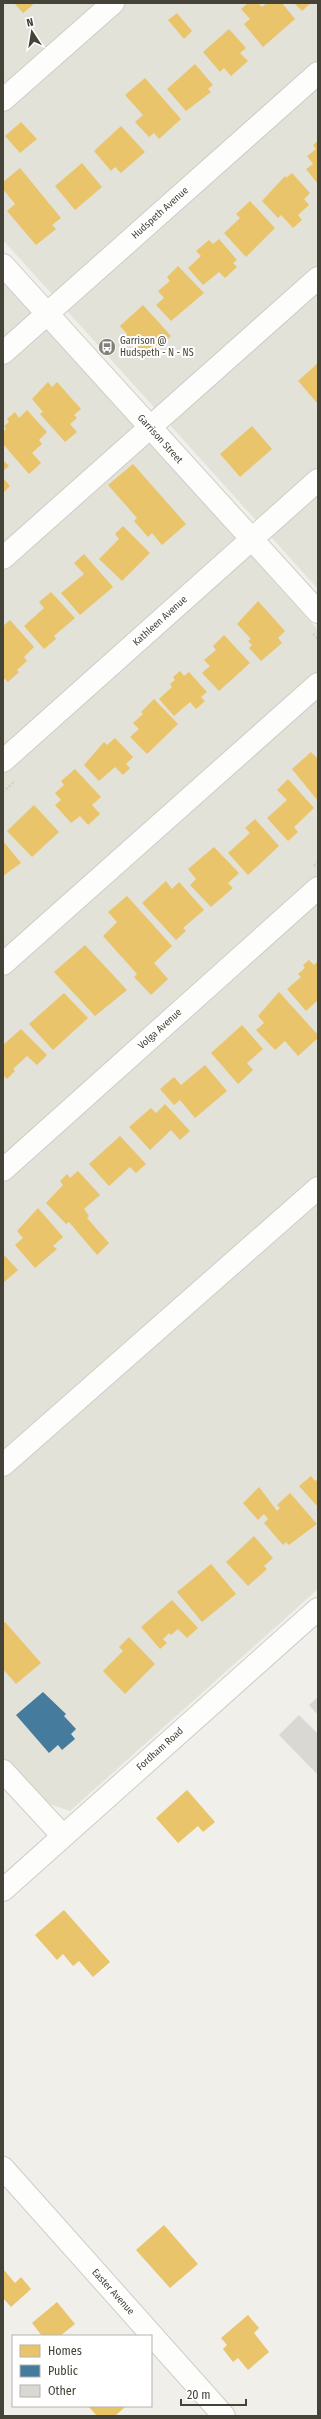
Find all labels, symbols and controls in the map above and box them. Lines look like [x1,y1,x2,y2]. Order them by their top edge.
north arrow [12,12,52,52]
text: N [25,16,35,30]
street label: Hudspeth Avenue [129,184,191,242]
place label: Garrison @ Hudspeth - N - NS [120,335,194,359]
bus stop icon: Garrison @ Hudspeth - N - NS [97,337,117,357]
street label: Garrison Street [135,412,186,467]
street label: Kathleen Avenue [130,593,190,648]
street label: Volga Avenue [136,1006,184,1052]
street label: Fordham Road [134,1725,186,1773]
street label: Easter Avenue [89,2267,137,2317]
legend [12,2335,152,2407]
text: Homes [48,2344,82,2358]
text: Public [48,2364,78,2378]
scale bar [181,2381,246,2407]
text: Other [48,2384,77,2398]
text: 20 m [187,2388,211,2402]

